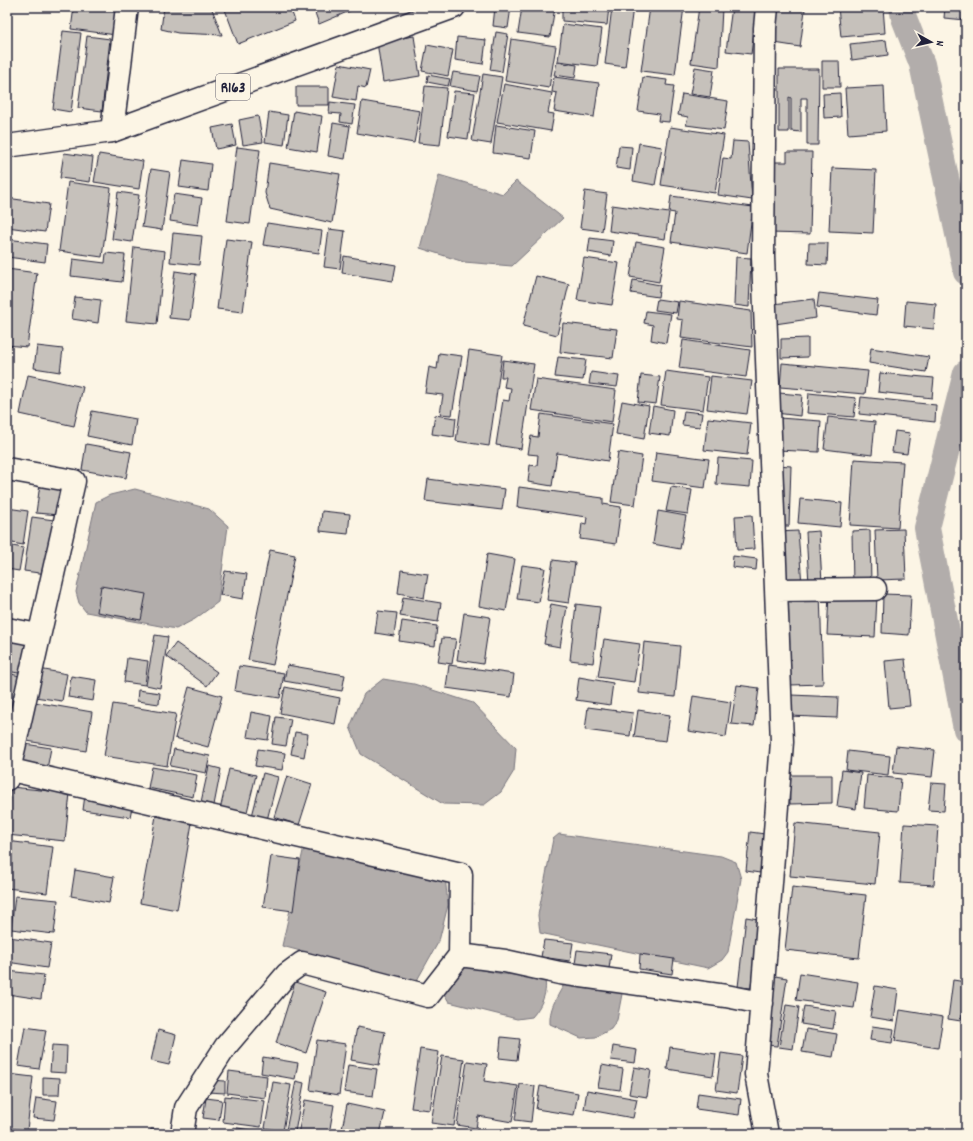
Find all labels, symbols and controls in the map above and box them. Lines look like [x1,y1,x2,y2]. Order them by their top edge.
north arrow [911,22,951,62]
text: N [931,39,947,47]
road number: R163 [216,74,250,100]

